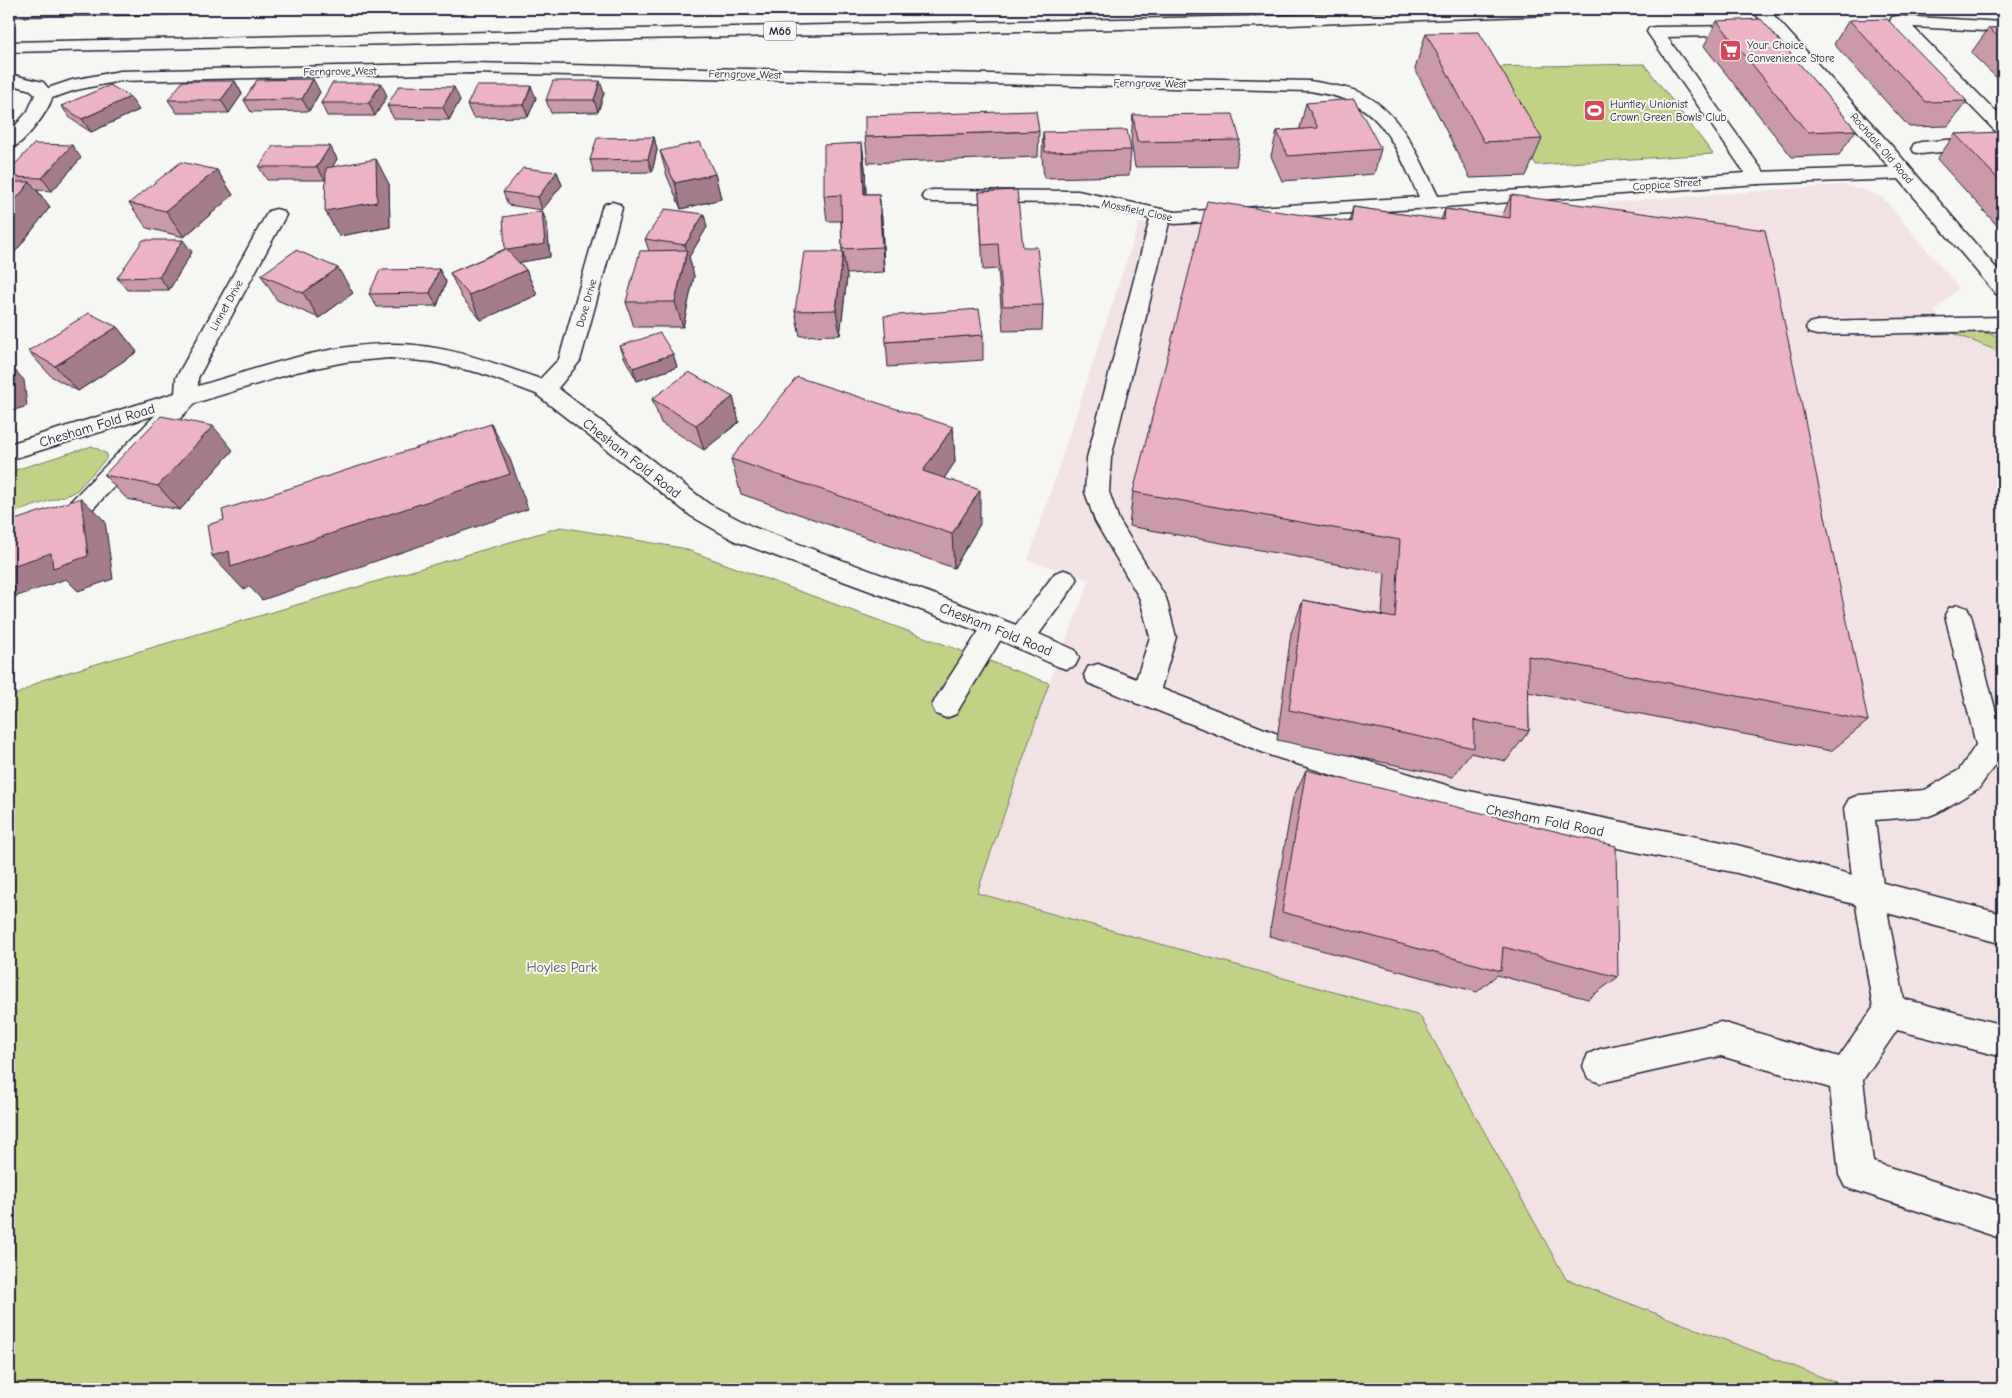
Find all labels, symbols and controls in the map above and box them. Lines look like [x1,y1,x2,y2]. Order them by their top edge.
road number: M66 [764,22,796,40]
supermarket icon: Your Choice Convenience Store [1719,39,1743,63]
place label: Your Choice Convenience Store [1747,39,1835,65]
street label: Ferngrove West [303,64,377,79]
street label: Ferngrove West [708,67,782,82]
street label: Ferngrove West [1113,76,1187,91]
sports icon: Huntley Unionist Crown Green Bowls Club [1582,98,1606,122]
place label: Huntley Unionist Crown Green Bowls Club [1610,98,1726,124]
street label: Rochdale Old Road [1847,110,1916,186]
street label: Coppice Street [1632,176,1703,193]
street label: Mossfield Close [1100,197,1174,224]
street label: Linnet Drive [207,277,246,333]
street label: Dove Drive [573,277,600,329]
street label: Chesham Fold Road [37,400,157,451]
street label: Chesham Fold Road [579,415,684,502]
street label: Chesham Fold Road [937,599,1055,660]
street label: Chesham Fold Road [1484,801,1605,840]
park label: Hoyles Park [526,959,598,976]

